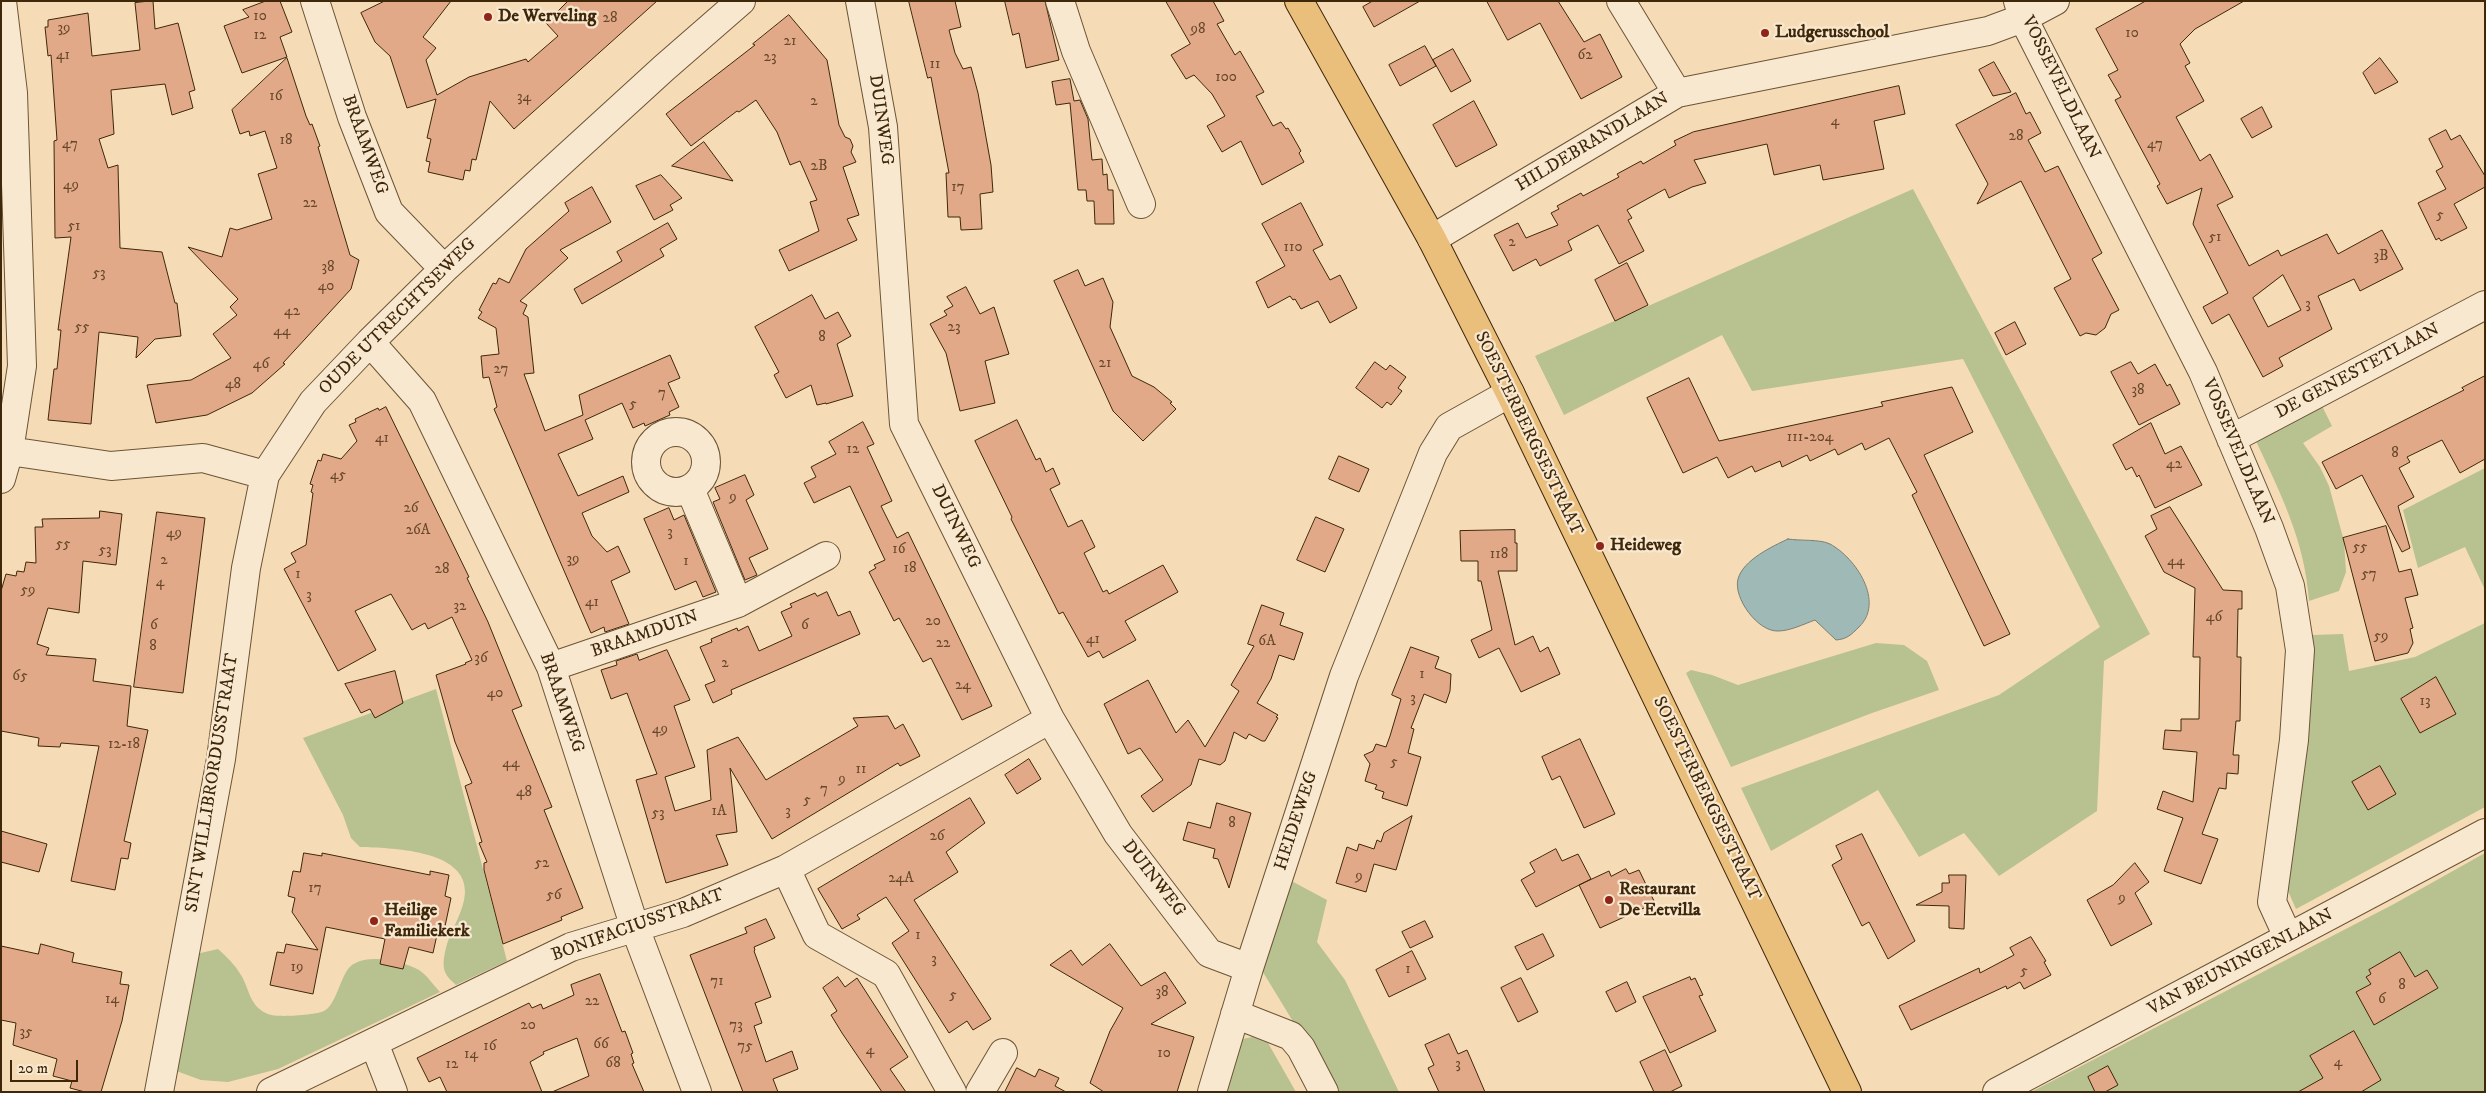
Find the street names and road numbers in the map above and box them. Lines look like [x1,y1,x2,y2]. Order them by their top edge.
street label: VOSSEVELDLAAN [2016,13,2104,163]
street label: DUINWEG [863,73,897,167]
street label: HILDEBRANDLAAN [1512,89,1674,197]
street label: BRAAMWEG [336,92,392,198]
street label: OUDE UTRECHTSEWEG [315,234,481,400]
street label: DE GENESTETLAAN [2272,319,2444,425]
street label: SOESTERBERGSESTRAAT [1469,328,1587,540]
street label: VOSSEVELDLAAN [2196,376,2278,528]
street label: DUINWEG [925,481,985,573]
street label: BRAAMDUIN [589,607,701,663]
street label: BRAAMWEG [534,650,588,756]
street label: SINT WILLIBRORDUSSTRAAT [182,652,244,914]
street label: SOESTERBERGSESTRAAT [1647,693,1765,905]
street label: HEIDEWEG [1271,769,1323,873]
street label: DUINWEG [1116,836,1190,922]
street label: BONIFACIUSSTRAAT [549,885,727,967]
street label: VAN BEUNINGENLAAN [2145,905,2337,1021]

